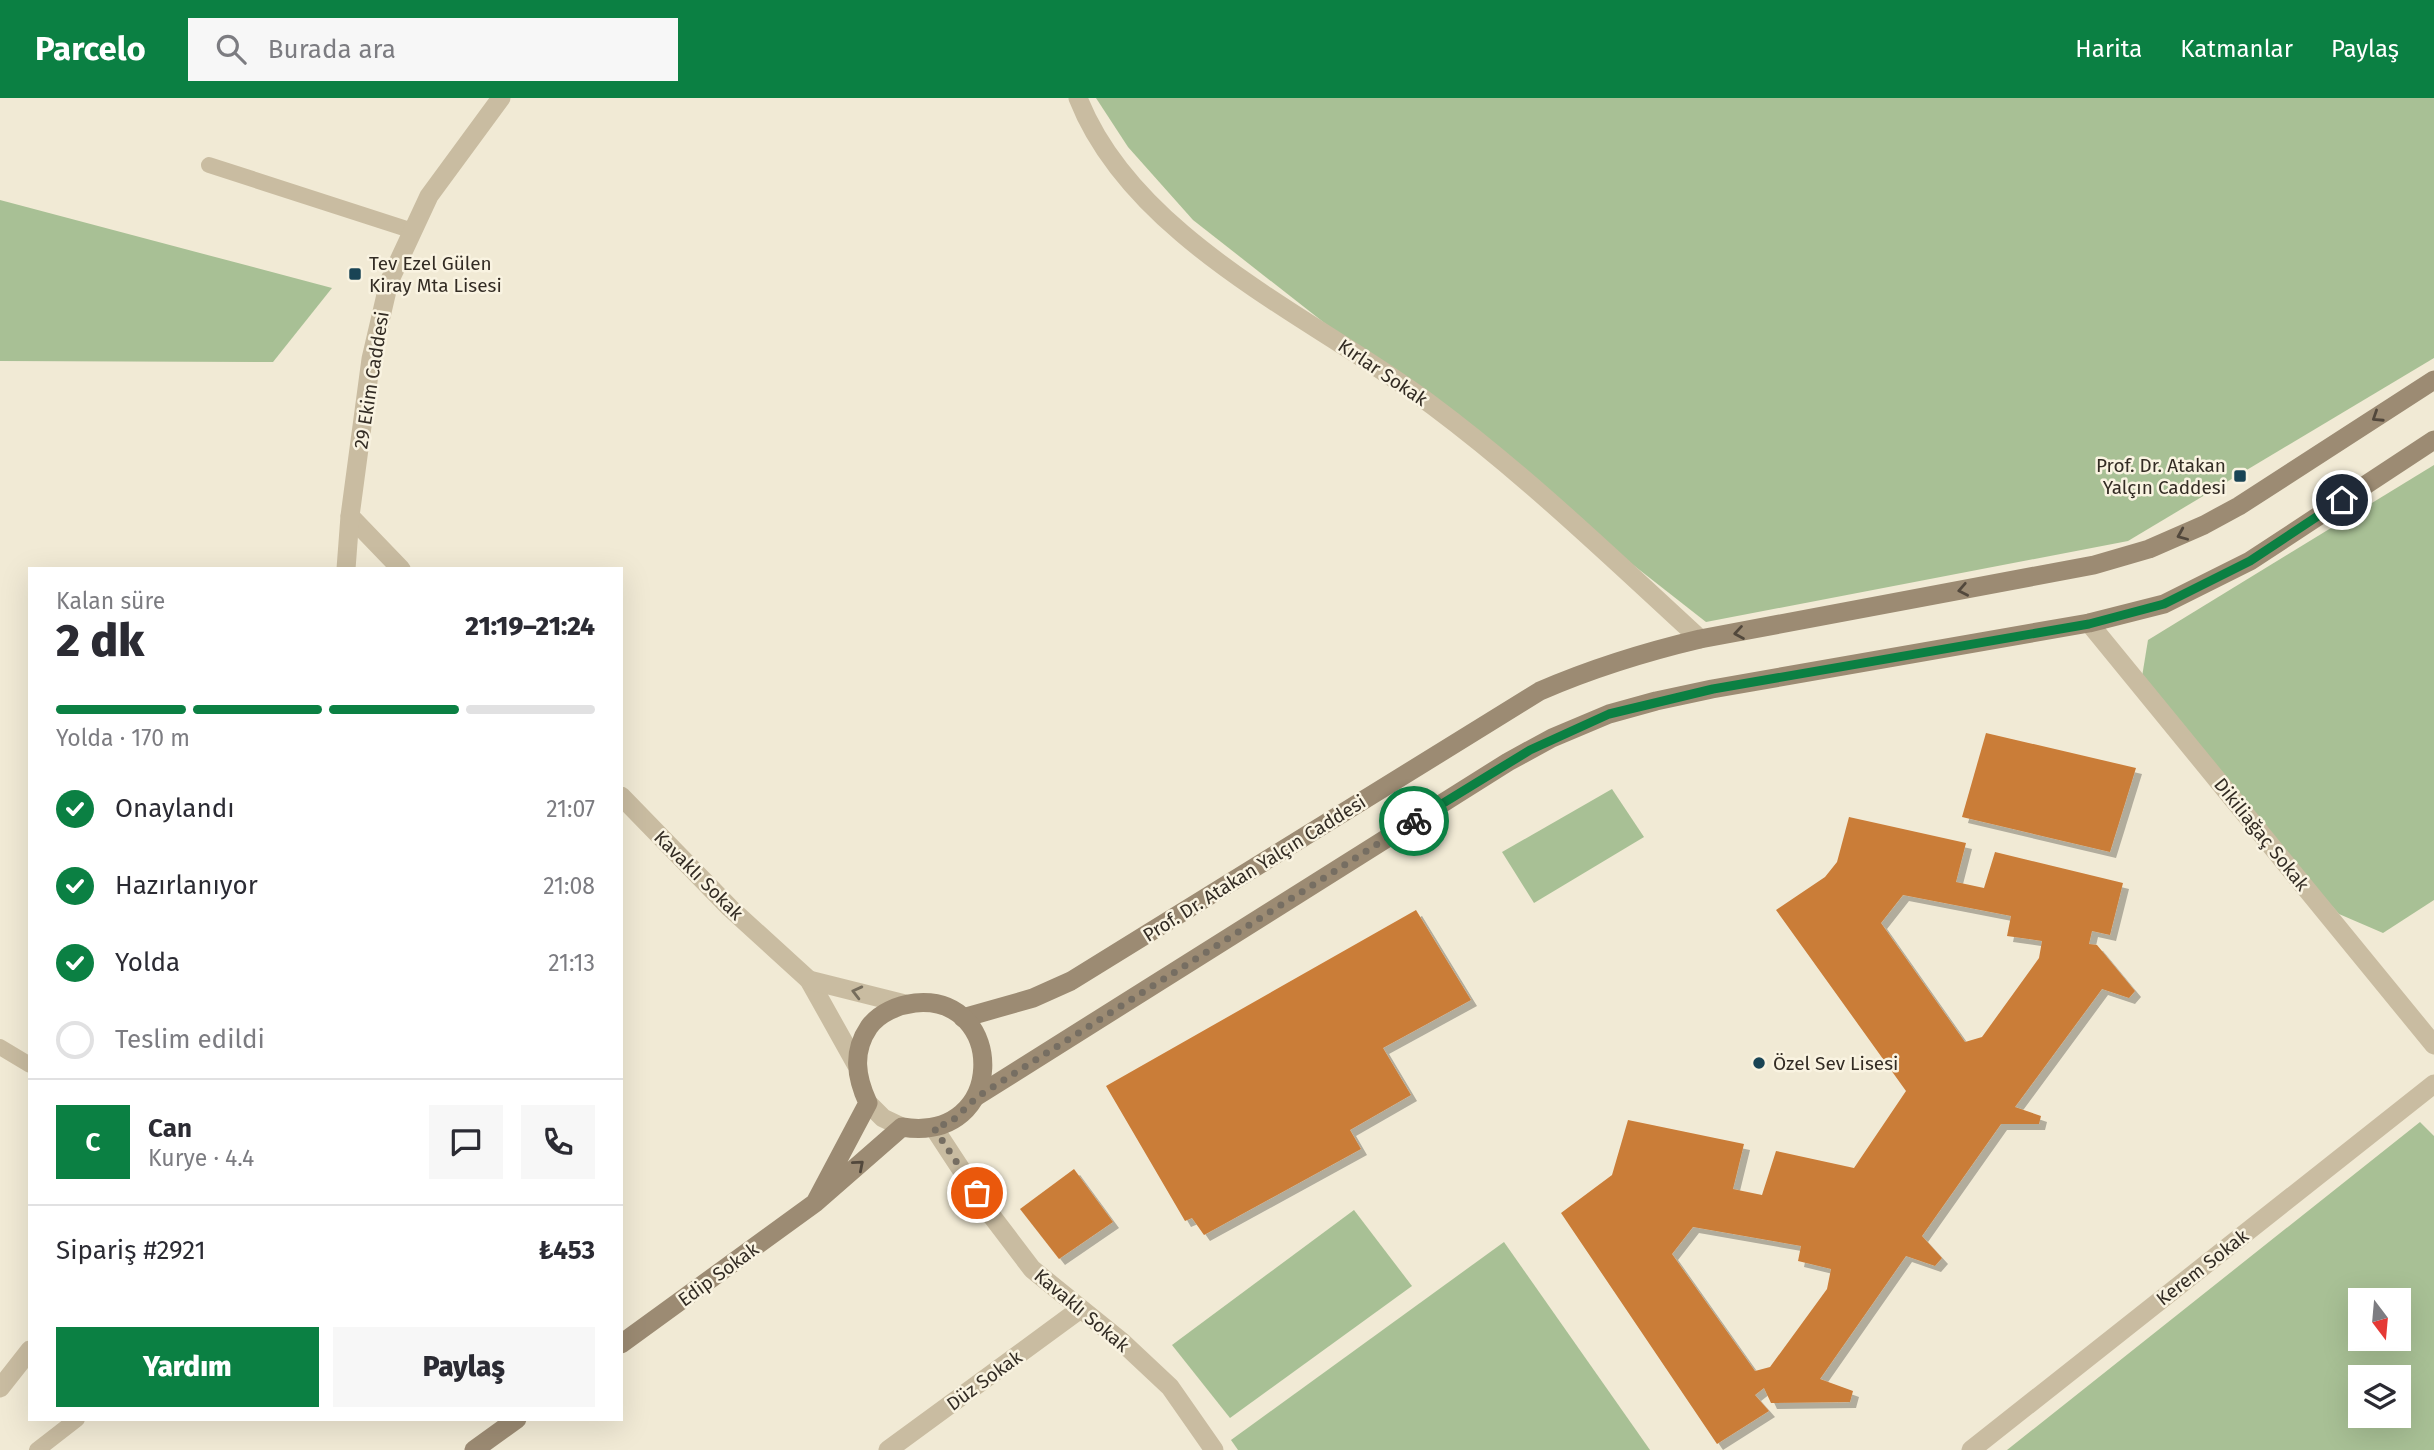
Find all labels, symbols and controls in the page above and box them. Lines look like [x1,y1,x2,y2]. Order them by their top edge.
search box [188,18,678,81]
text: Parcelo [35,29,146,69]
icon: search [212,30,250,68]
text: Burada ara [268,34,396,65]
text: Harita [2075,35,2142,63]
text: Katmanlar [2180,35,2293,63]
text: Paylaş [2331,35,2399,63]
place label: Tev Ezel Gülen Kiray Mta Lisesi [369,252,502,297]
marker: Tev Ezel Gülen Kiray Mta Lisesi [347,266,363,282]
street label: 29 Ekim Caddesi [349,310,394,450]
street label: Kırlar Sokak [1334,334,1432,411]
one-way arrow [2371,409,2384,422]
place label: Prof. Dr. Atakan Yalçın Caddesi [2096,454,2226,499]
marker: Prof. Dr. Atakan Yalçın Caddesi [2232,468,2248,484]
pin [2312,470,2372,530]
icon: home [2323,481,2361,519]
one-way arrow [2177,527,2190,541]
one-way arrow [1957,582,1969,597]
text: Kalan süre [56,587,165,615]
text: 21:19–21:24 [465,611,595,642]
text: 2 dk [56,613,144,668]
one-way arrow [1733,625,1745,640]
text: Yolda · 170 m [56,724,190,752]
street label: Dikiliağaç Sokak [2209,773,2314,896]
courier [1379,786,1449,856]
icon: check [56,790,94,828]
street label: Prof. Dr. Atakan Yalçın Caddesi [1139,790,1370,947]
text: Onaylandı [115,793,235,824]
text: 21:07 [546,795,595,823]
icon: bike [1395,802,1433,840]
street label: Kavaklı Sokak [649,826,748,925]
icon: check [56,867,94,905]
text: Hazırlanıyor [115,870,258,901]
text: 21:08 [543,872,595,900]
icon: check [56,944,94,982]
text: Yolda [115,947,180,978]
text: 21:13 [548,949,595,977]
one-way arrow [851,986,863,1000]
text: Teslim edildi [115,1024,265,1055]
place label: Özel Sev Lisesi [1773,1052,1898,1075]
marker: Özel Sev Lisesi [1751,1055,1767,1071]
button: chat [429,1105,503,1179]
button: phone [521,1105,595,1179]
text: Can [148,1113,192,1144]
text: C [86,1127,100,1158]
text: Kurye · 4.4 [148,1144,254,1172]
one-way arrow [850,1161,863,1173]
pin [947,1163,1007,1223]
icon: bag [958,1174,996,1212]
street label: Kerem Sokak [2152,1224,2253,1311]
text: Sipariş #2921 [56,1235,206,1266]
text: ₺453 [539,1235,595,1266]
street label: Edip Sokak [674,1237,763,1311]
street label: Kavaklı Sokak [1029,1264,1134,1357]
north arrow [2348,1288,2412,1351]
map controls [2348,1288,2411,1428]
button: Yardım [56,1327,319,1407]
button: Paylaş [333,1327,595,1407]
street label: Düz Sokak [942,1345,1027,1415]
button: layers [2348,1365,2411,1428]

